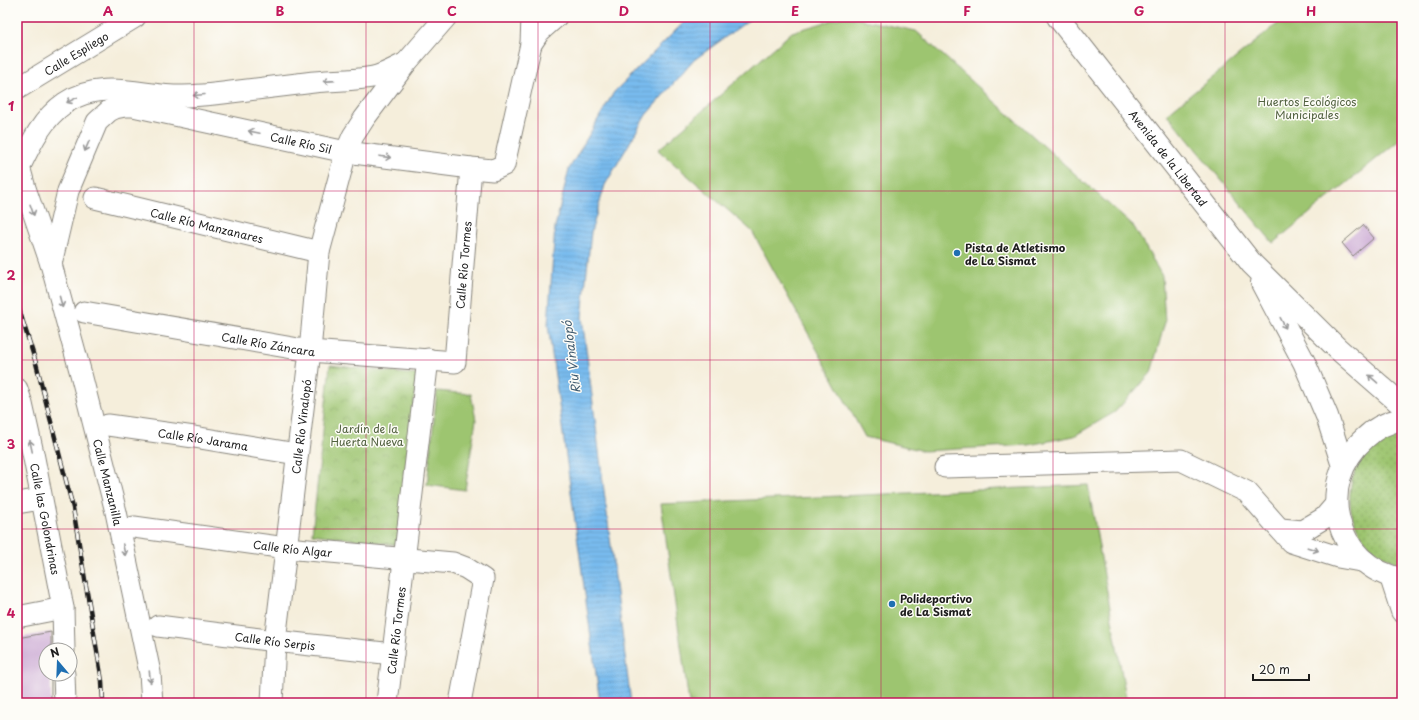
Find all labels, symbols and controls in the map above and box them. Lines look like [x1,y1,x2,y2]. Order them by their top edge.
text: A [103,1,113,20]
text: B [276,1,285,20]
text: C [447,1,457,20]
text: D [619,1,629,20]
text: E [791,1,799,20]
text: F [963,1,971,20]
text: G [1134,1,1144,20]
text: H [1306,1,1316,20]
street label: Calle Espliego [41,27,111,79]
one-way arrow [323,77,336,84]
one-way arrow [193,92,206,99]
park label: Huertos Ecológicos Municipales [1258,93,1356,123]
text: 1 [8,96,14,115]
one-way arrow [66,97,78,104]
street label: Avenida de la Libertad [1125,106,1212,210]
street label: Calle Río Sil [269,127,334,157]
one-way arrow [247,128,260,136]
one-way arrow [83,139,91,151]
one-way arrow [378,153,391,161]
one-way arrow [29,203,37,215]
street label: Calle Río Manzanares [149,203,265,247]
street label: Calle Río Tormes [451,221,475,310]
place label: Pista de Atletismo de La Sismat [965,239,1066,269]
marker: Pista de Atletismo de La Sismat [952,248,962,258]
text: 2 [6,265,16,284]
one-way arrow [58,295,65,308]
one-way arrow [1280,317,1288,329]
water label: Riu Vinalopó [557,318,584,394]
street label: Calle Río Záncara [220,327,316,360]
one-way arrow [1367,375,1378,384]
street label: Calle Río Vinalopó [287,378,315,475]
park label: Jardín de la Huerta Nueva [330,420,404,450]
street label: Calle Río Jarama [157,424,250,454]
text: 3 [7,434,16,453]
street label: Calle Manzanilla [89,437,127,527]
one-way arrow [27,440,35,453]
street label: Calle las Golondrinas [27,461,65,576]
street label: Calle Río Algar [252,535,333,561]
one-way arrow [120,543,128,556]
one-way arrow [1306,545,1318,553]
street label: Calle Río Tormes [382,586,409,675]
place label: Polideportivo de La Sismat [900,590,972,620]
marker: Polideportivo de La Sismat [887,599,897,609]
text: 4 [7,603,16,622]
street label: Calle Río Serpis [234,627,316,654]
north arrow [38,642,78,682]
text: N [48,643,62,662]
scale bar [1253,656,1309,682]
text: 20 m [1259,660,1290,678]
one-way arrow [146,670,153,683]

